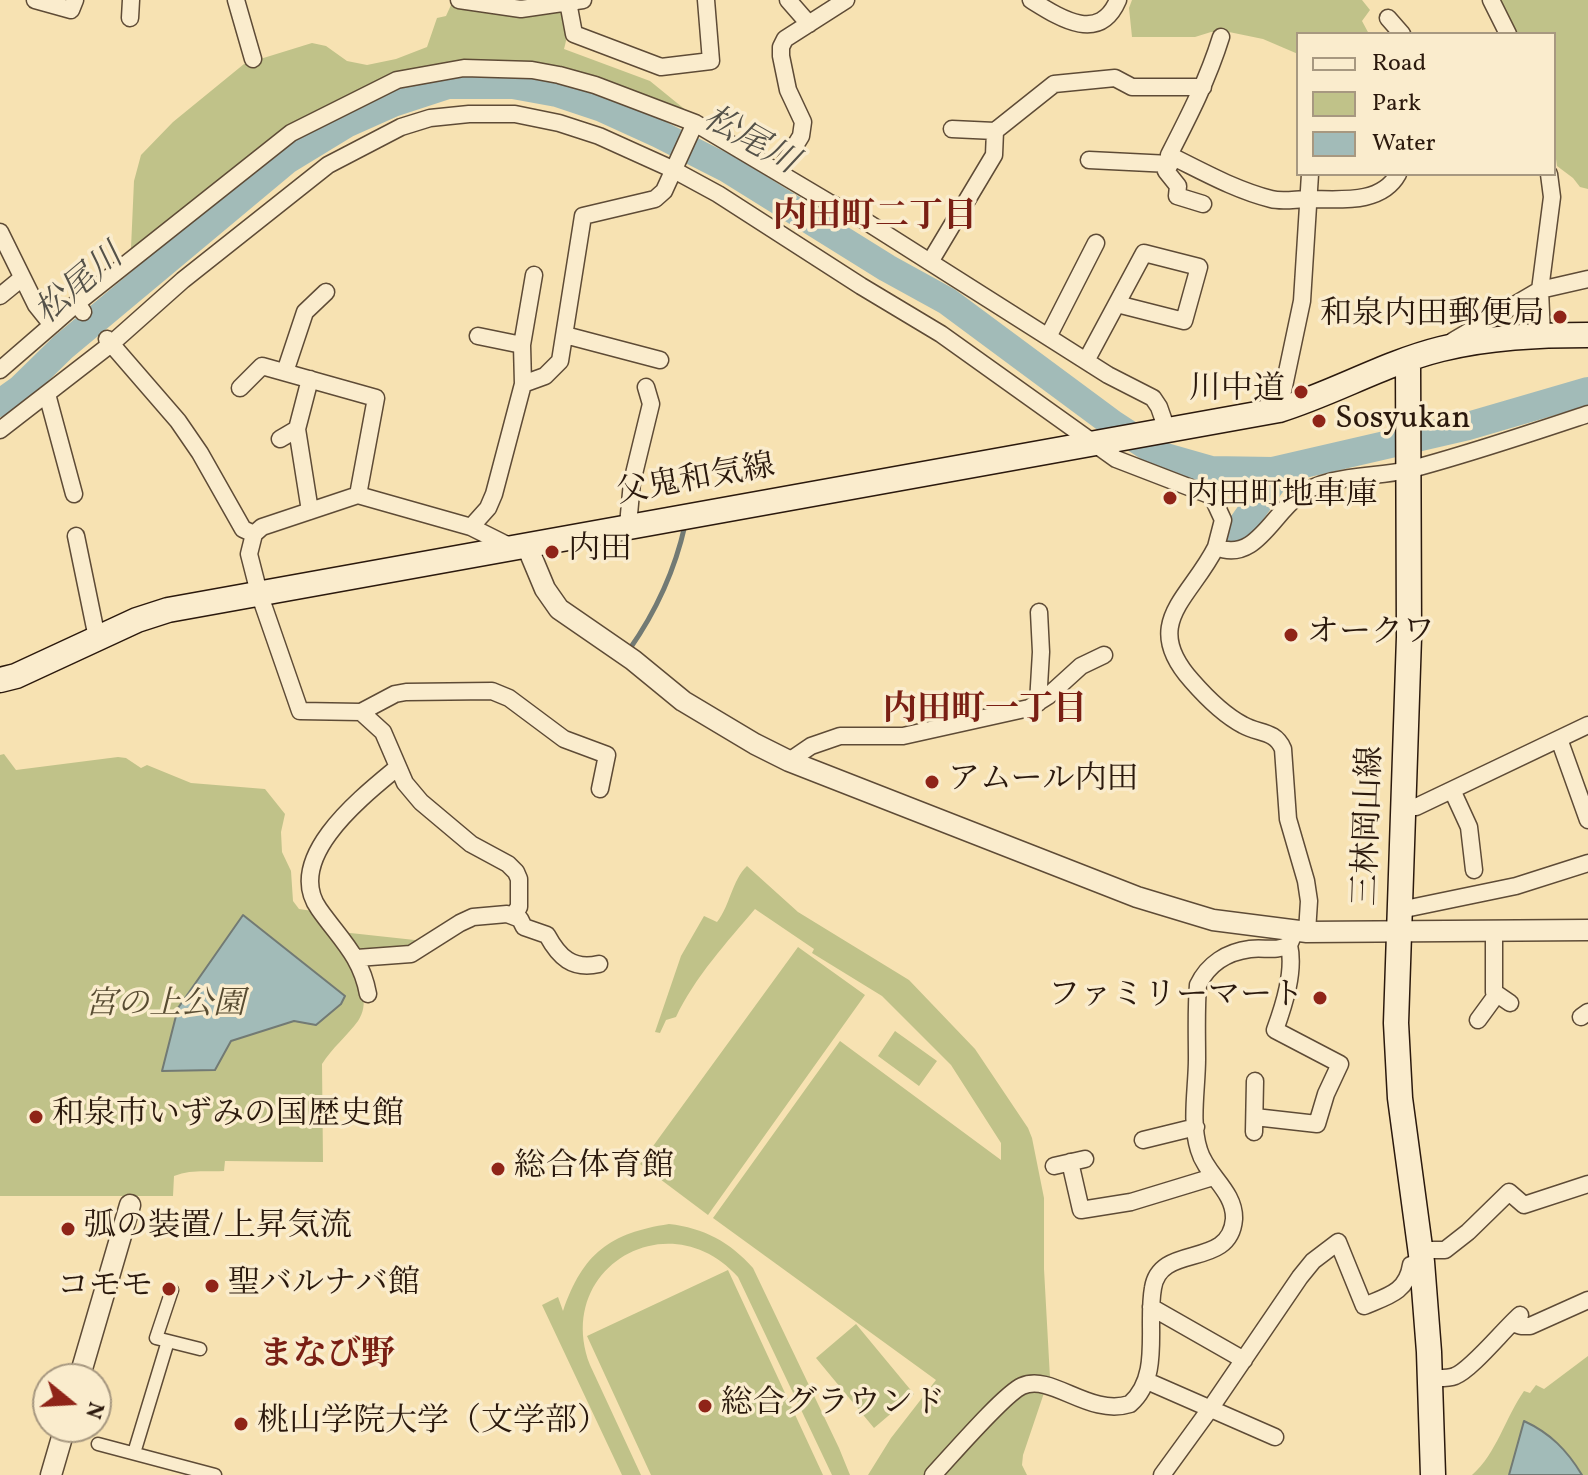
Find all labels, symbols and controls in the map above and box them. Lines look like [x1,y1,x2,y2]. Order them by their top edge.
legend [1296,32,1556,176]
text: Road [1372,47,1426,81]
text: Park [1372,87,1421,121]
water label: 松尾川 [695,100,803,186]
text: Water [1372,127,1436,161]
district label: 内田町二丁目 [773,200,977,240]
water label: 松尾川 [29,239,133,335]
place label: 和泉内田郵便局 [1320,298,1544,336]
marker: 和泉内田郵便局 [1551,308,1569,326]
place label: 川中道 [1189,373,1285,411]
marker: 川中道 [1292,383,1310,401]
place label: Sosyukan [1335,402,1471,440]
marker: Sosyukan [1310,412,1328,430]
street label: 父鬼和気線 [614,449,778,515]
place label: 内田町地車庫 [1186,479,1378,517]
marker: 内田町地車庫 [1161,489,1179,507]
place label: 内田 [568,533,632,571]
marker: 内田 [543,543,561,561]
place label: オークワ [1307,616,1435,654]
marker: オークワ [1282,626,1300,644]
district label: 内田町一丁目 [883,693,1087,733]
street label: 三林岡山線 [1349,745,1393,907]
place label: アムール内田 [948,763,1138,801]
marker: アムール内田 [923,773,941,791]
place label: ファミリーマート [1048,979,1304,1017]
park label: 宮の上公園 [85,988,245,1026]
marker: ファミリーマート [1311,989,1329,1007]
place label: 和泉市いずみの国歴史館 [52,1098,404,1136]
marker: 和泉市いずみの国歴史館 [27,1108,45,1126]
place label: 総合体育館 [514,1150,674,1188]
marker: 総合体育館 [489,1160,507,1178]
place label: 弧の装置/上昇気流 [84,1210,352,1248]
marker: 弧の装置/上昇気流 [59,1220,77,1238]
place label: 聖バルナバ館 [228,1267,420,1305]
place label: コモモ [57,1270,153,1308]
marker: 聖バルナバ館 [203,1277,221,1295]
marker: コモモ [160,1280,178,1298]
district label: まなび野 [259,1338,395,1378]
north arrow [32,1363,112,1443]
place label: 総合グラウンド [721,1387,945,1425]
marker: 総合グラウンド [696,1397,714,1415]
text: N [76,1398,111,1422]
place label: 桃山学院大学（文学部） [257,1405,609,1443]
marker: 桃山学院大学（文学部） [232,1415,250,1433]

